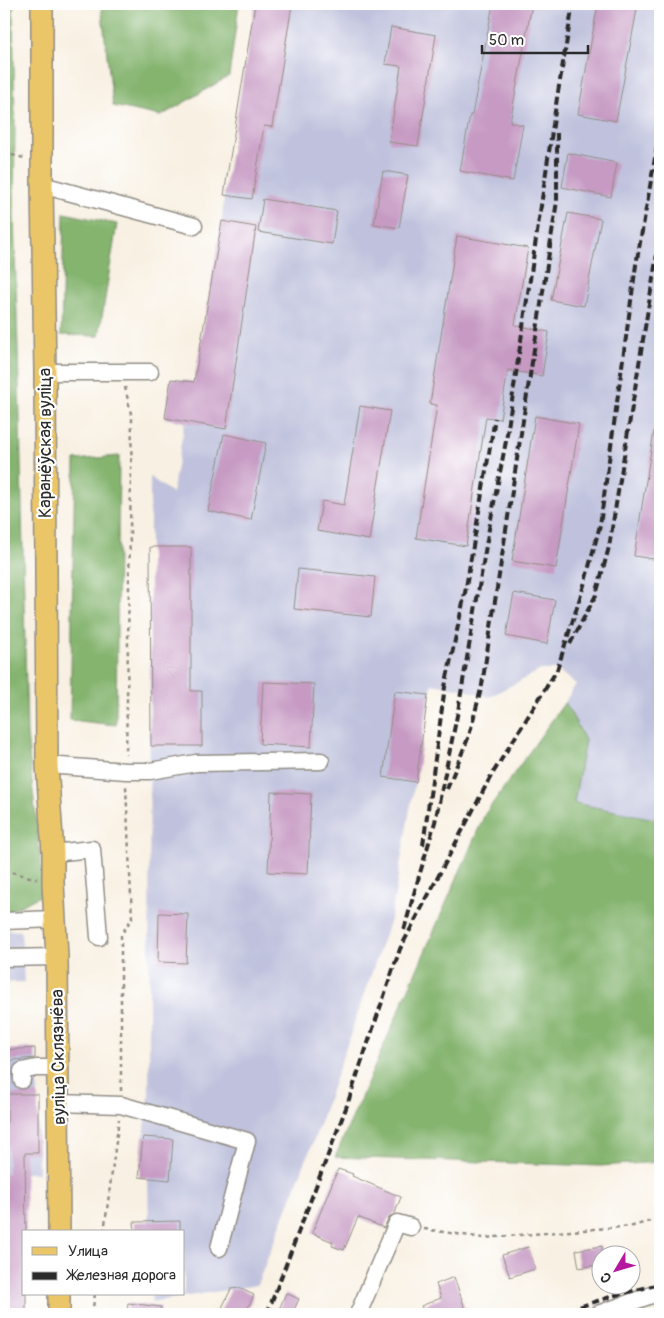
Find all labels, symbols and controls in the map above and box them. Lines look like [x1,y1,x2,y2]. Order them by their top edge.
scale bar [482,22,588,54]
text: 50 m [489,31,524,50]
street label: Каранёўская вуліца [34,368,57,518]
street label: вуліца Склязнёва [46,989,71,1125]
legend [22,1230,185,1296]
text: Улица [68,1242,108,1261]
north arrow [592,1246,642,1296]
text: Железная дорога [66,1266,176,1285]
text: С [597,1269,616,1286]

